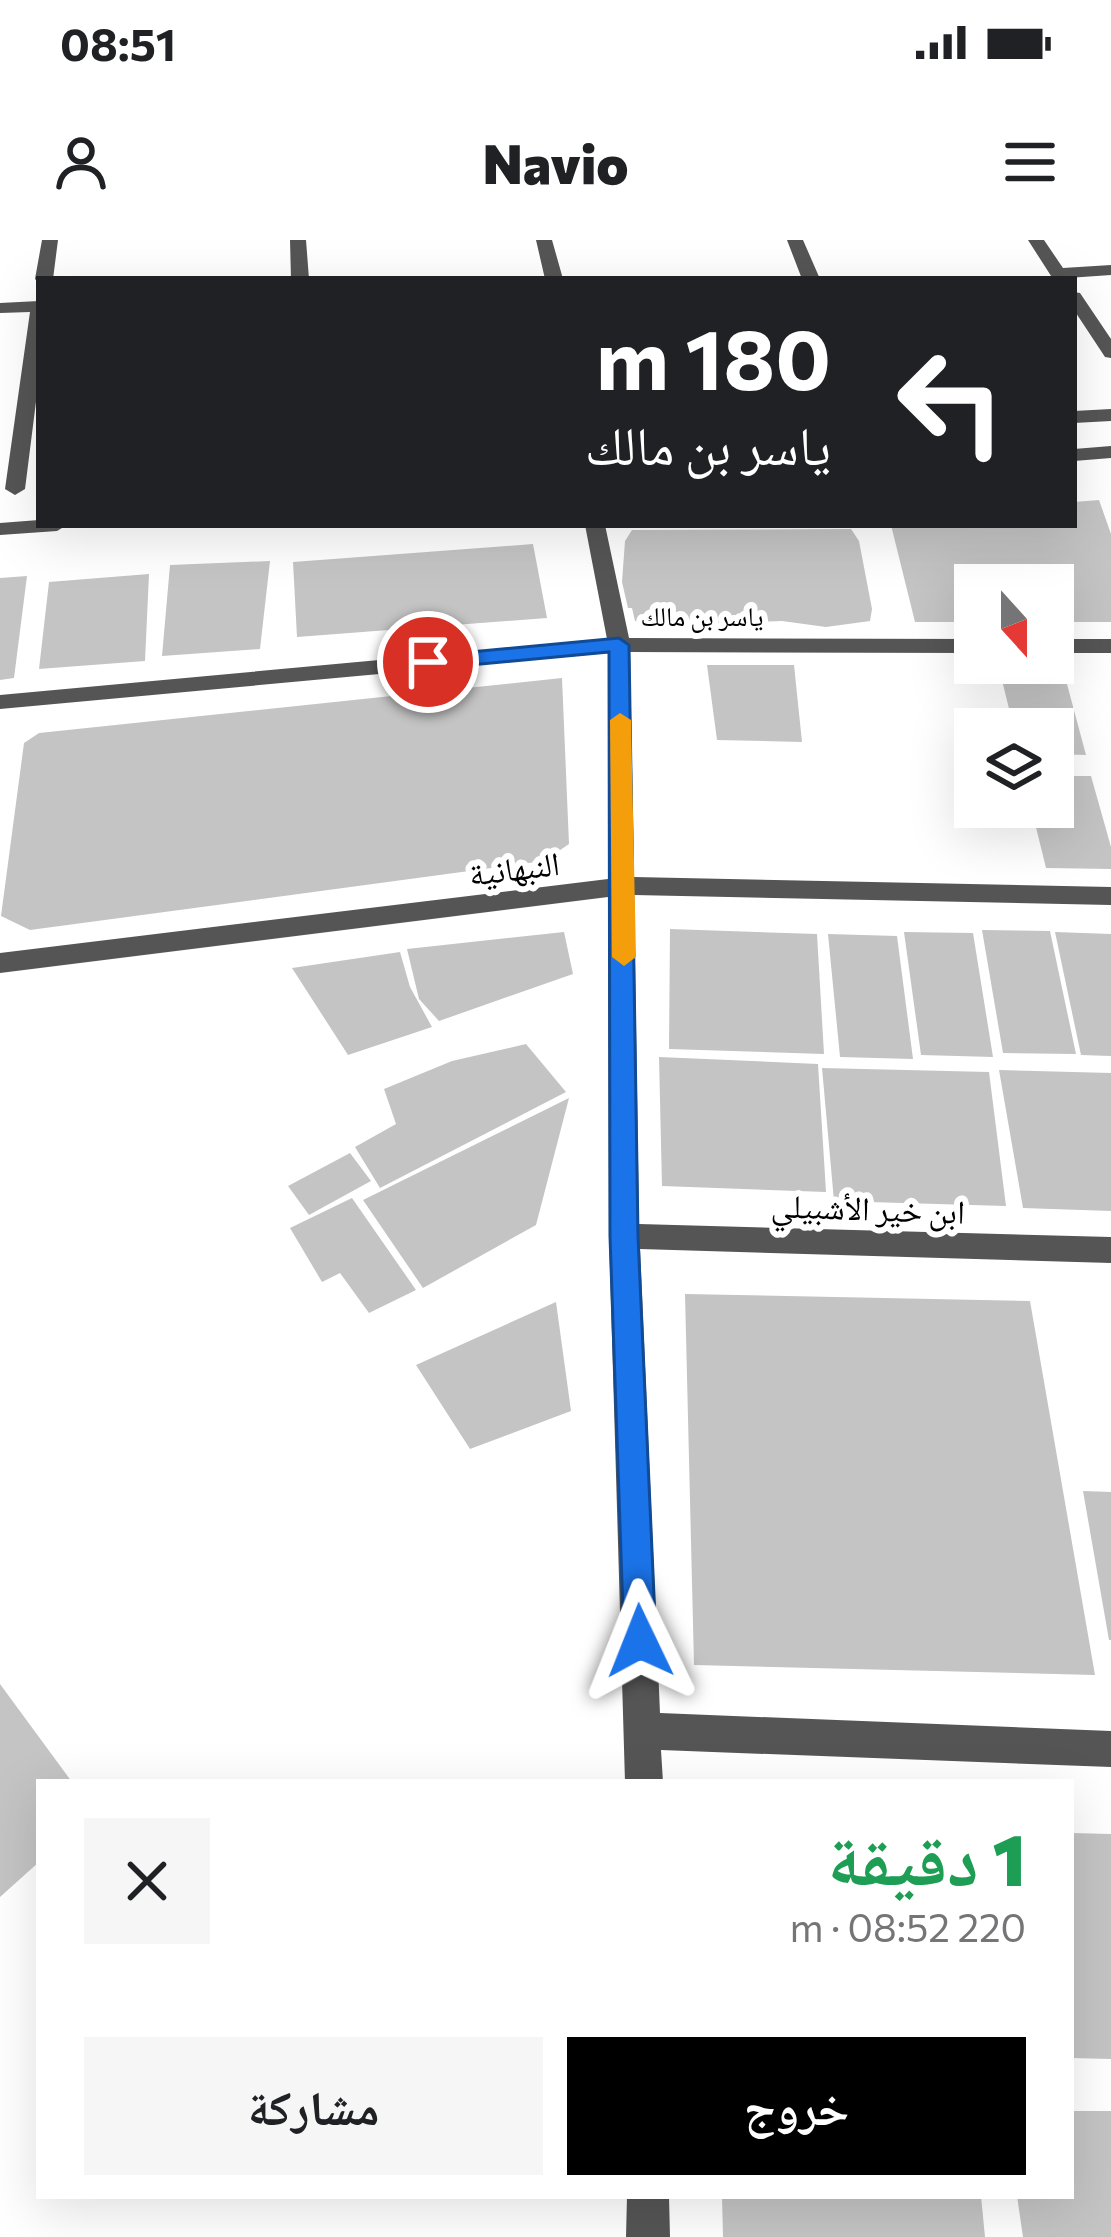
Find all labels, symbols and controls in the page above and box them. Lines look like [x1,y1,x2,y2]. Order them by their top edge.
text: 08:51 [60,15,176,70]
icon: person [48,129,114,195]
text: Navio [482,129,629,195]
icon: menu [997,129,1063,195]
text: 180 m [596,305,831,407]
icon: left [873,324,1029,480]
text: ياسر بن مالك [585,410,831,476]
north arrow [954,564,1074,684]
map controls [954,564,1074,828]
street label: ياسر بن مالك [640,599,764,633]
pin [377,611,479,713]
icon: arrive [395,629,461,695]
button: layers [954,708,1074,828]
street label: النبهانية [466,841,562,893]
street label: ابن خير الأشبيلي [770,1183,966,1238]
position arrow [577,1578,703,1704]
text: 1 دقيقة [827,1813,1026,1901]
button: close [84,1818,210,1944]
text: 220 m · 08:52 [789,1902,1026,1950]
button: مشاركة [84,2037,543,2175]
button: خروج [567,2037,1026,2175]

